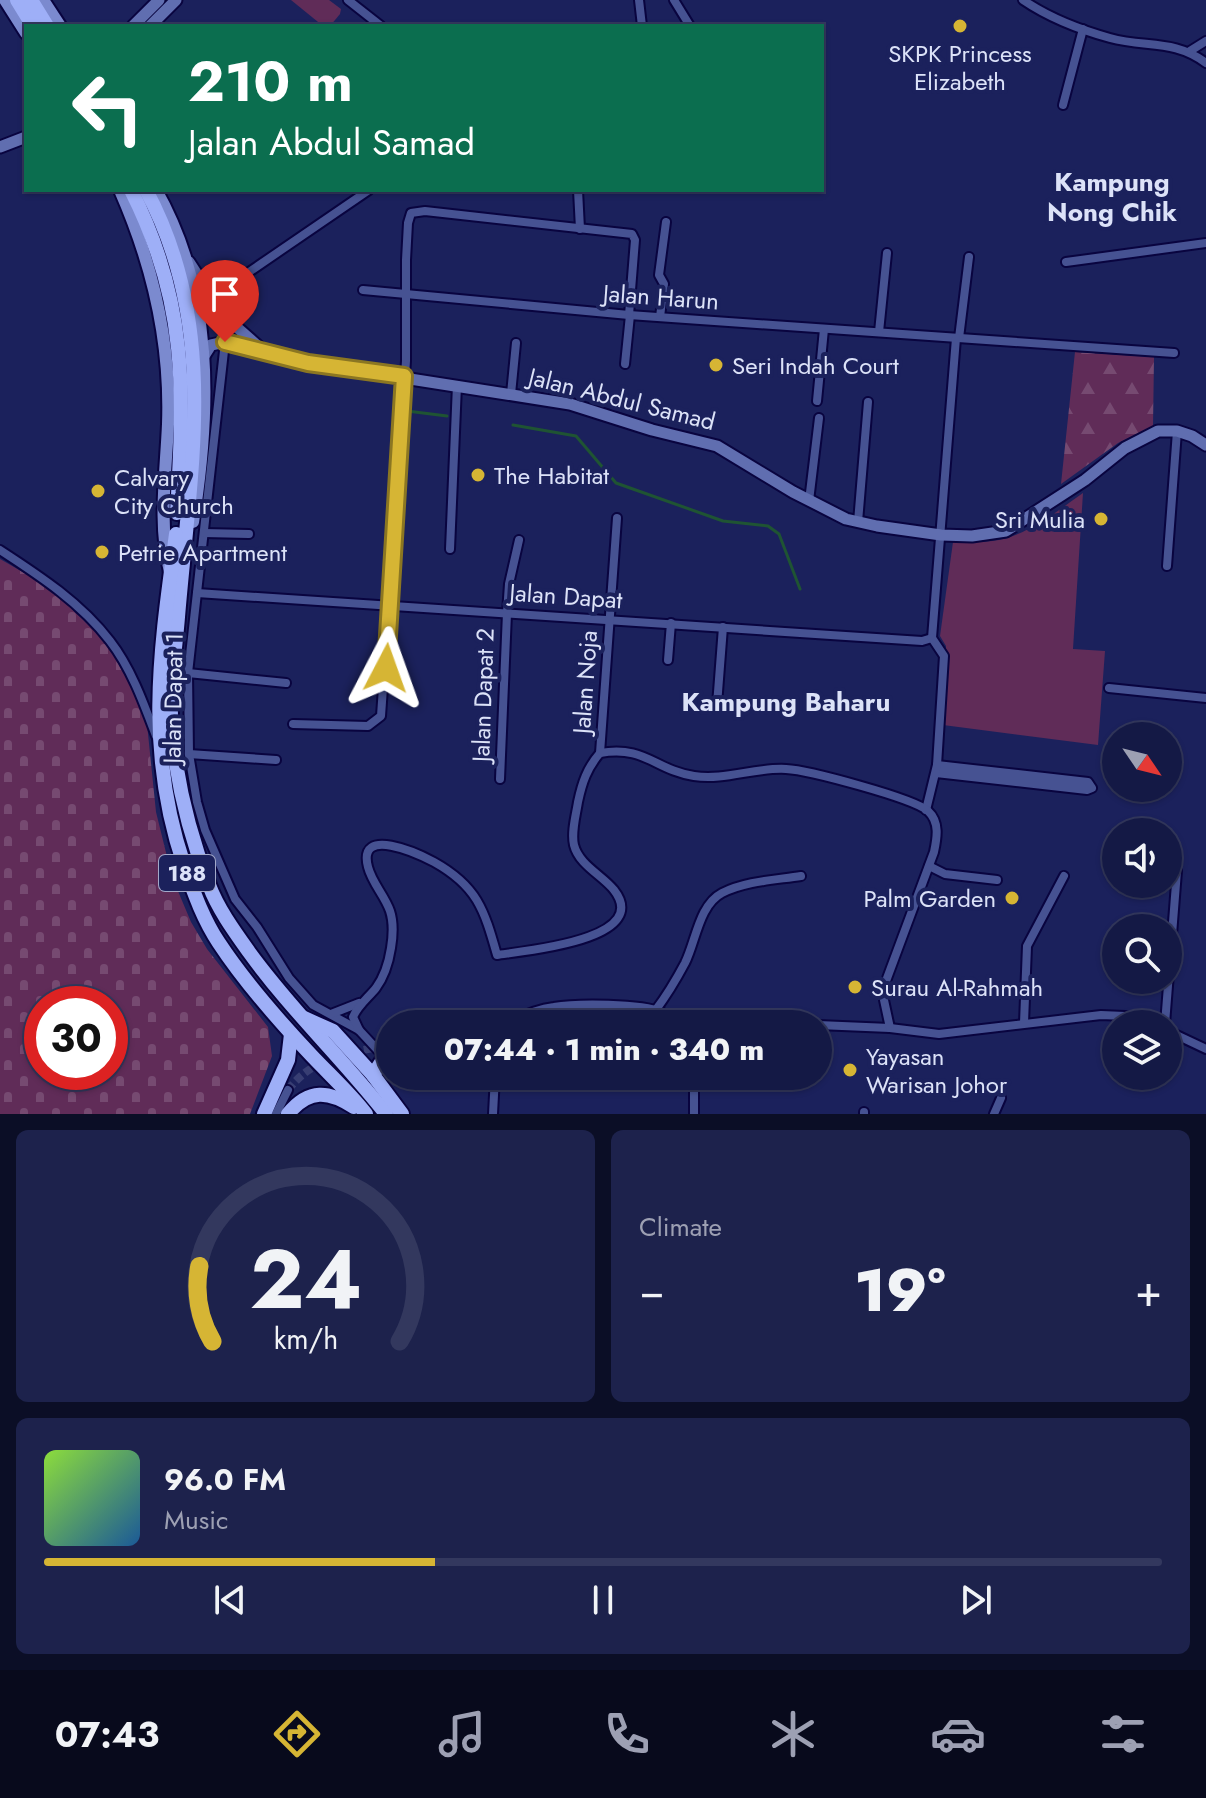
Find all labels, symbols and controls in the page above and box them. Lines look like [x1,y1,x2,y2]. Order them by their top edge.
marker: SKPK Princess Elizabeth [951,17,969,35]
place label: SKPK Princess Elizabeth [888,36,1032,99]
text: 210 m [188,41,353,122]
icon: left [56,56,160,160]
text: Jalan Abdul Samad [188,116,475,168]
district label: Kampung Nong Chik [1047,163,1177,231]
pin [191,260,259,342]
icon: arrive [203,272,247,316]
street label: Jalan Harun [599,275,720,319]
place label: Seri Indah Court [732,348,899,383]
marker: Seri Indah Court [707,356,725,374]
street label: Jalan Abdul Samad [522,358,719,439]
place label: The Habitat [494,458,609,493]
place label: Calvary City Church [114,460,234,523]
marker: The Habitat [469,466,487,484]
marker: Calvary City Church [89,482,107,500]
place label: Sri Mulia [995,502,1085,537]
marker: Sri Mulia [1092,510,1110,528]
place label: Petrie Apartment [118,535,287,570]
marker: Petrie Apartment [93,543,111,561]
street label: Jalan Dapat [505,574,624,617]
position arrow [344,626,428,710]
street label: Jalan Dapat 2 [463,627,503,766]
street label: Jalan Noja [564,629,606,738]
street label: Jalan Dapat 1 [154,632,192,767]
district label: Kampung Baharu [682,683,890,721]
north arrow [1102,722,1182,802]
map controls [1102,722,1182,1090]
button: sound [1102,818,1182,898]
road number: 188 [159,855,215,891]
place label: Palm Garden [864,881,996,916]
marker: Palm Garden [1003,889,1021,907]
button: search [1102,914,1182,994]
place label: Surau Al-Rahmah [871,970,1043,1005]
marker: Surau Al-Rahmah [846,978,864,996]
speed limit sign: 30 [24,986,128,1090]
button: layers [1102,1010,1182,1090]
text: 07:44 · 1 min · 340 m [444,1028,764,1071]
place label: Yayasan Warisan Johor [866,1039,1008,1102]
marker: Yayasan Warisan Johor [841,1061,859,1079]
text: Climate [639,1208,722,1246]
text: 24 [249,1219,362,1339]
text: 19° [854,1247,946,1334]
text: − [639,1259,665,1323]
text: + [1135,1259,1162,1323]
text: km/h [273,1318,338,1360]
text: 96.0 FM [164,1458,286,1501]
text: Music [164,1501,228,1539]
icon: previous [208,1578,252,1622]
icon: pause [581,1578,625,1622]
icon: next [954,1578,998,1622]
icon: directions [269,1706,325,1762]
icon: music [434,1706,490,1762]
icon: phone [599,1706,655,1762]
icon: climate [765,1706,821,1762]
icon: car [930,1706,986,1762]
icon: filters [1095,1706,1151,1762]
text: 07:43 [55,1708,159,1760]

